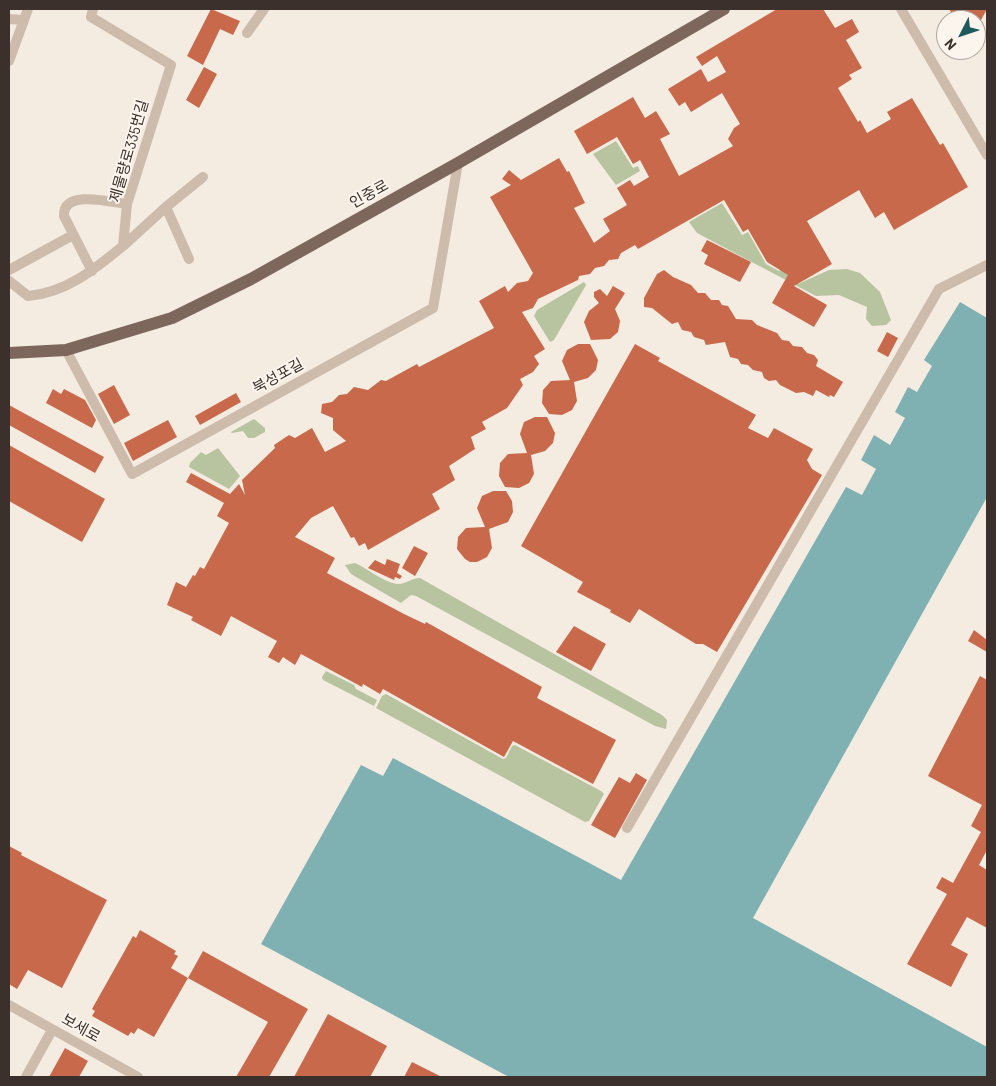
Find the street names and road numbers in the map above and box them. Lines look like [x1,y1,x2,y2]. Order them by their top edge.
street label: 제물량로335번길 [106,98,152,204]
street label: 인중로 [347,176,391,212]
street label: 북성포길 [249,355,307,397]
street label: 보세로 [59,1010,103,1046]

